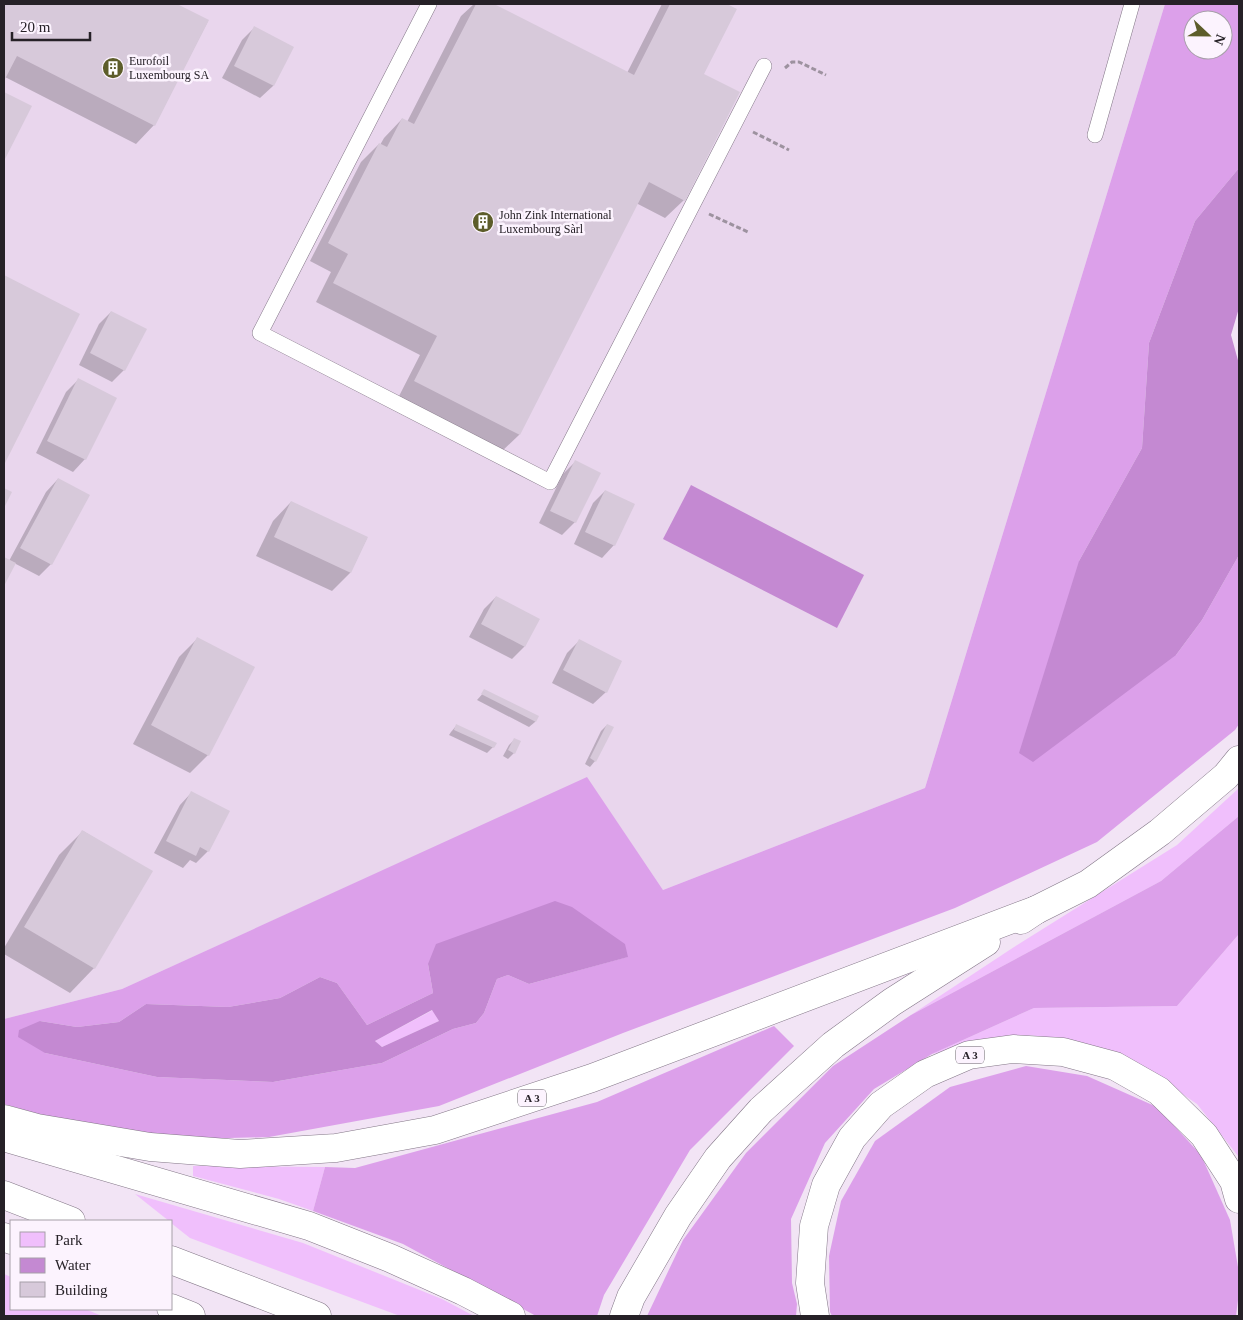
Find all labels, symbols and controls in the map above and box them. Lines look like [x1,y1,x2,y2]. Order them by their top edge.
scale bar [12,10,90,42]
north arrow [1183,10,1233,60]
text: 20 m [20,19,51,35]
text: N [1211,32,1228,47]
place label: Eurofoil Luxembourg SA [129,54,209,82]
building icon: Eurofoil Luxembourg SA [101,56,125,80]
place label: John Zink International Luxembourg Sàrl [499,208,612,236]
building icon: John Zink International Luxembourg Sàrl [471,210,495,234]
road number: A 3 [956,1046,984,1064]
road number: A 3 [518,1090,546,1106]
legend [10,1220,172,1310]
text: Park [55,1232,83,1248]
text: Water [55,1257,90,1273]
text: Building [55,1282,108,1298]

